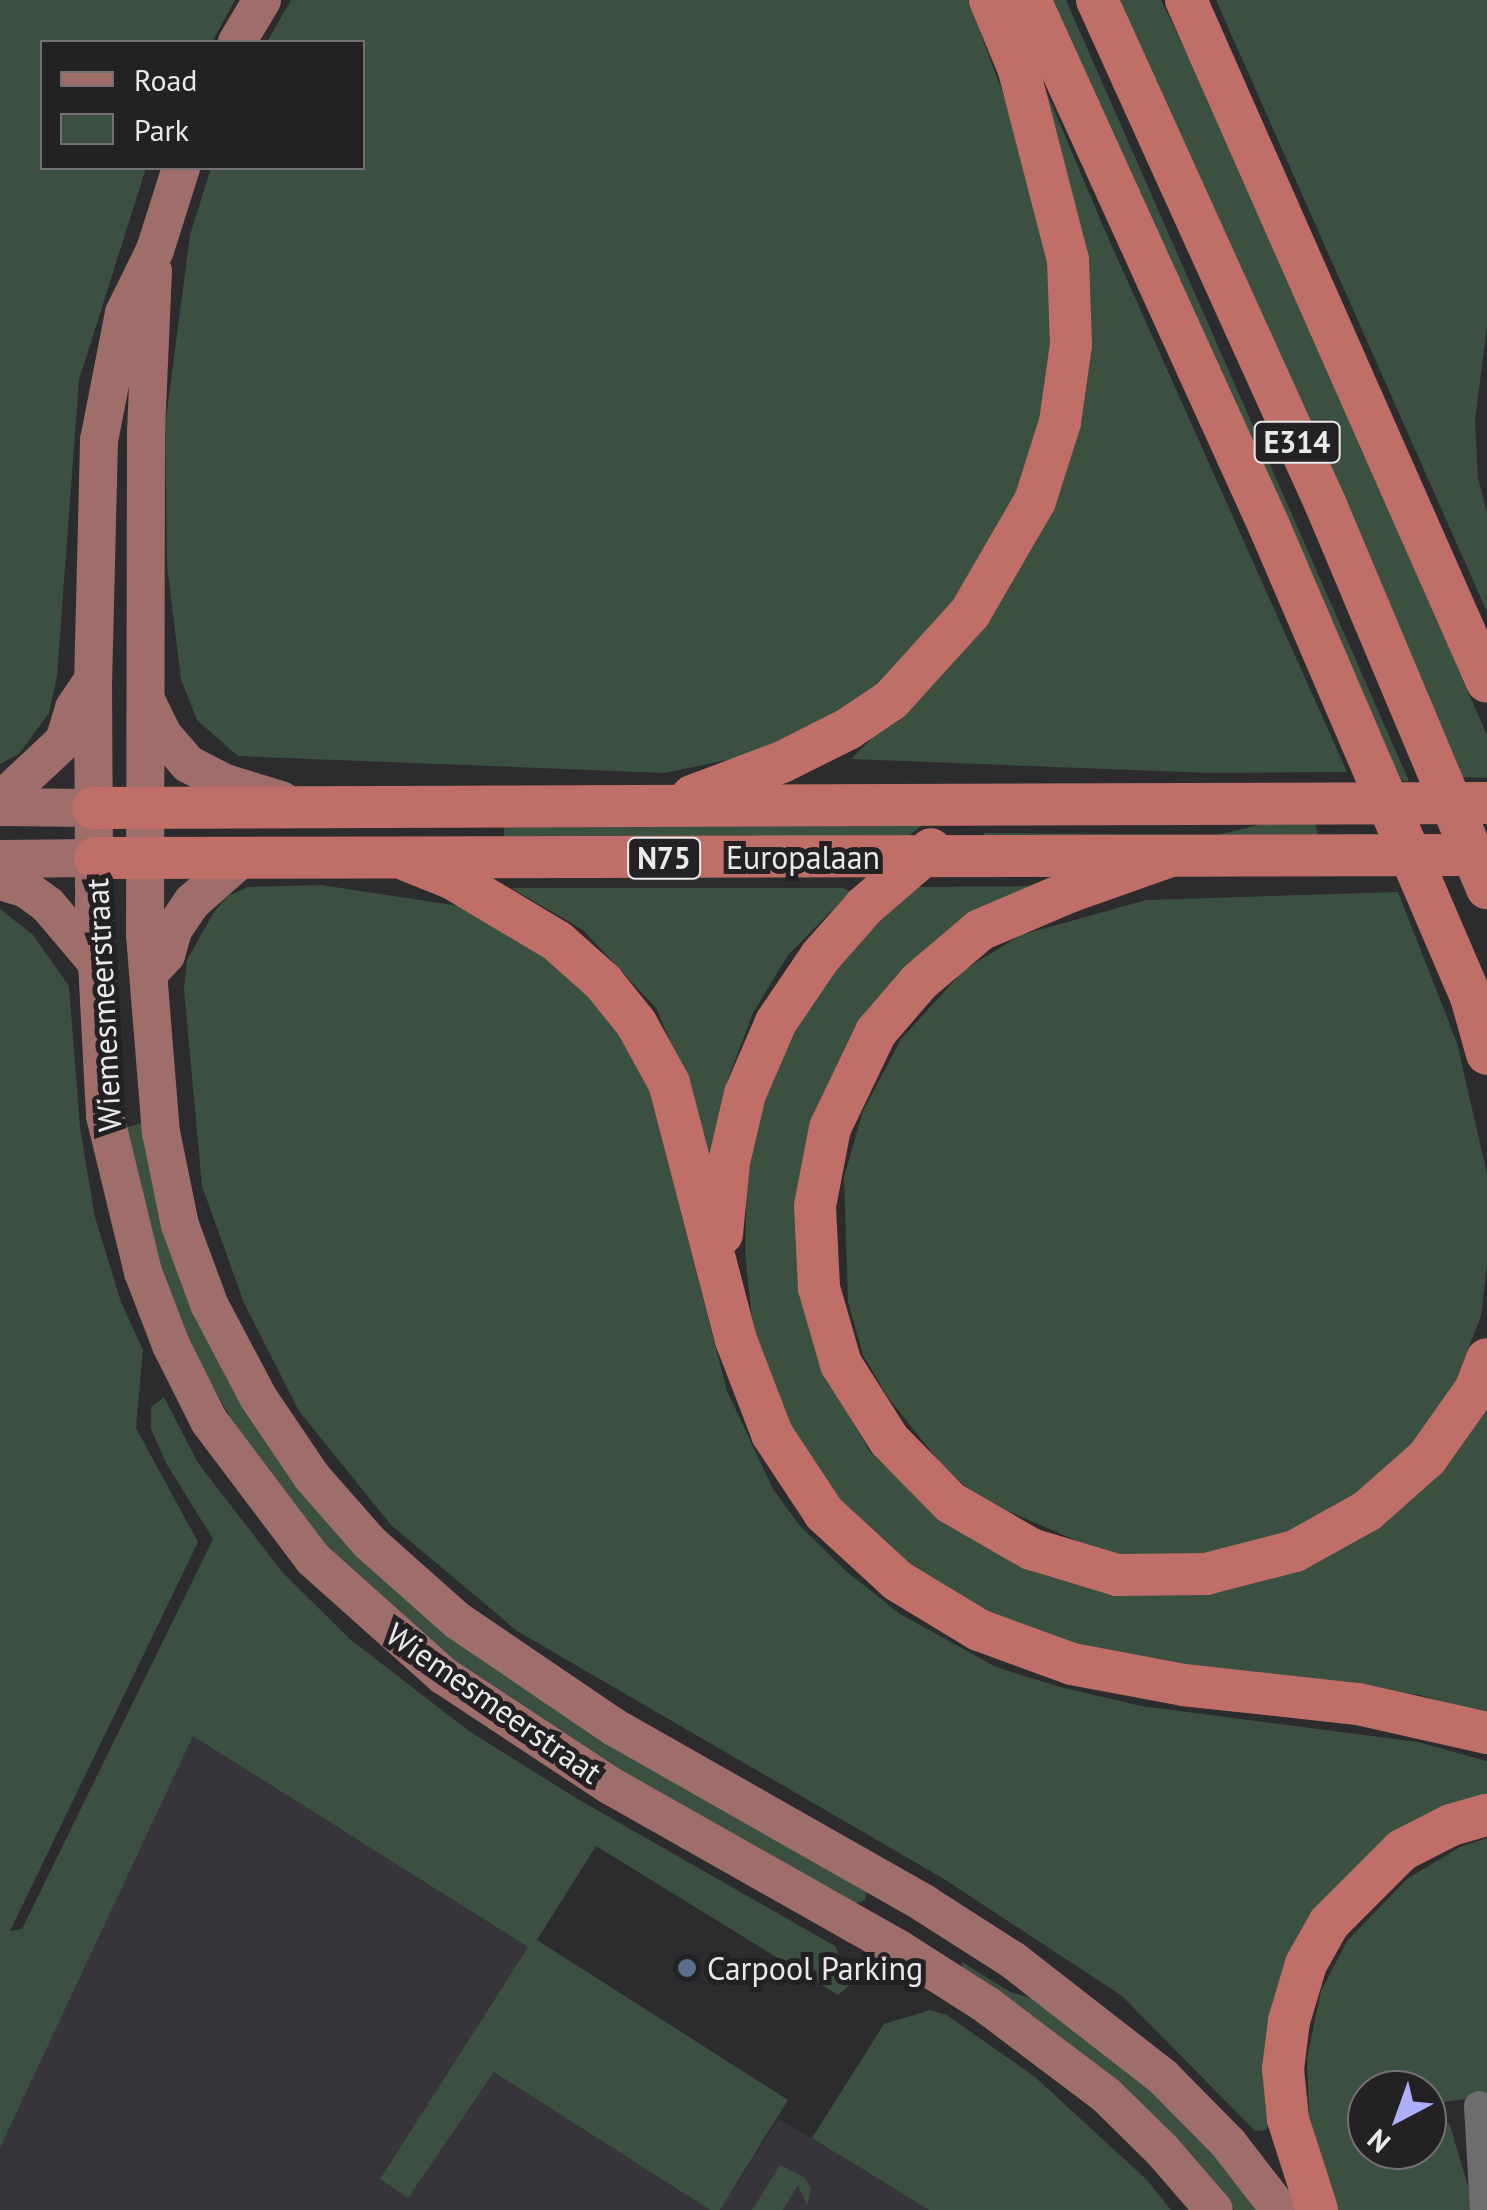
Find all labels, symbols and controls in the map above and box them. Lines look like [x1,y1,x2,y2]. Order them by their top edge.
legend [40,40,365,170]
text: Road [134,60,198,99]
text: Park [134,110,189,149]
road number: E314 [1252,417,1342,467]
road number: N75 [626,833,702,883]
street label: Europalaan [726,838,880,876]
street label: Wiemesmeerstraat [77,877,129,1133]
street label: Wiemesmeerstraat [379,1614,609,1792]
place label: Carpool Parking [707,1949,923,1987]
marker: Carpool Parking [676,1957,698,1979]
north arrow [1347,2070,1447,2170]
text: N [1359,2122,1397,2162]

